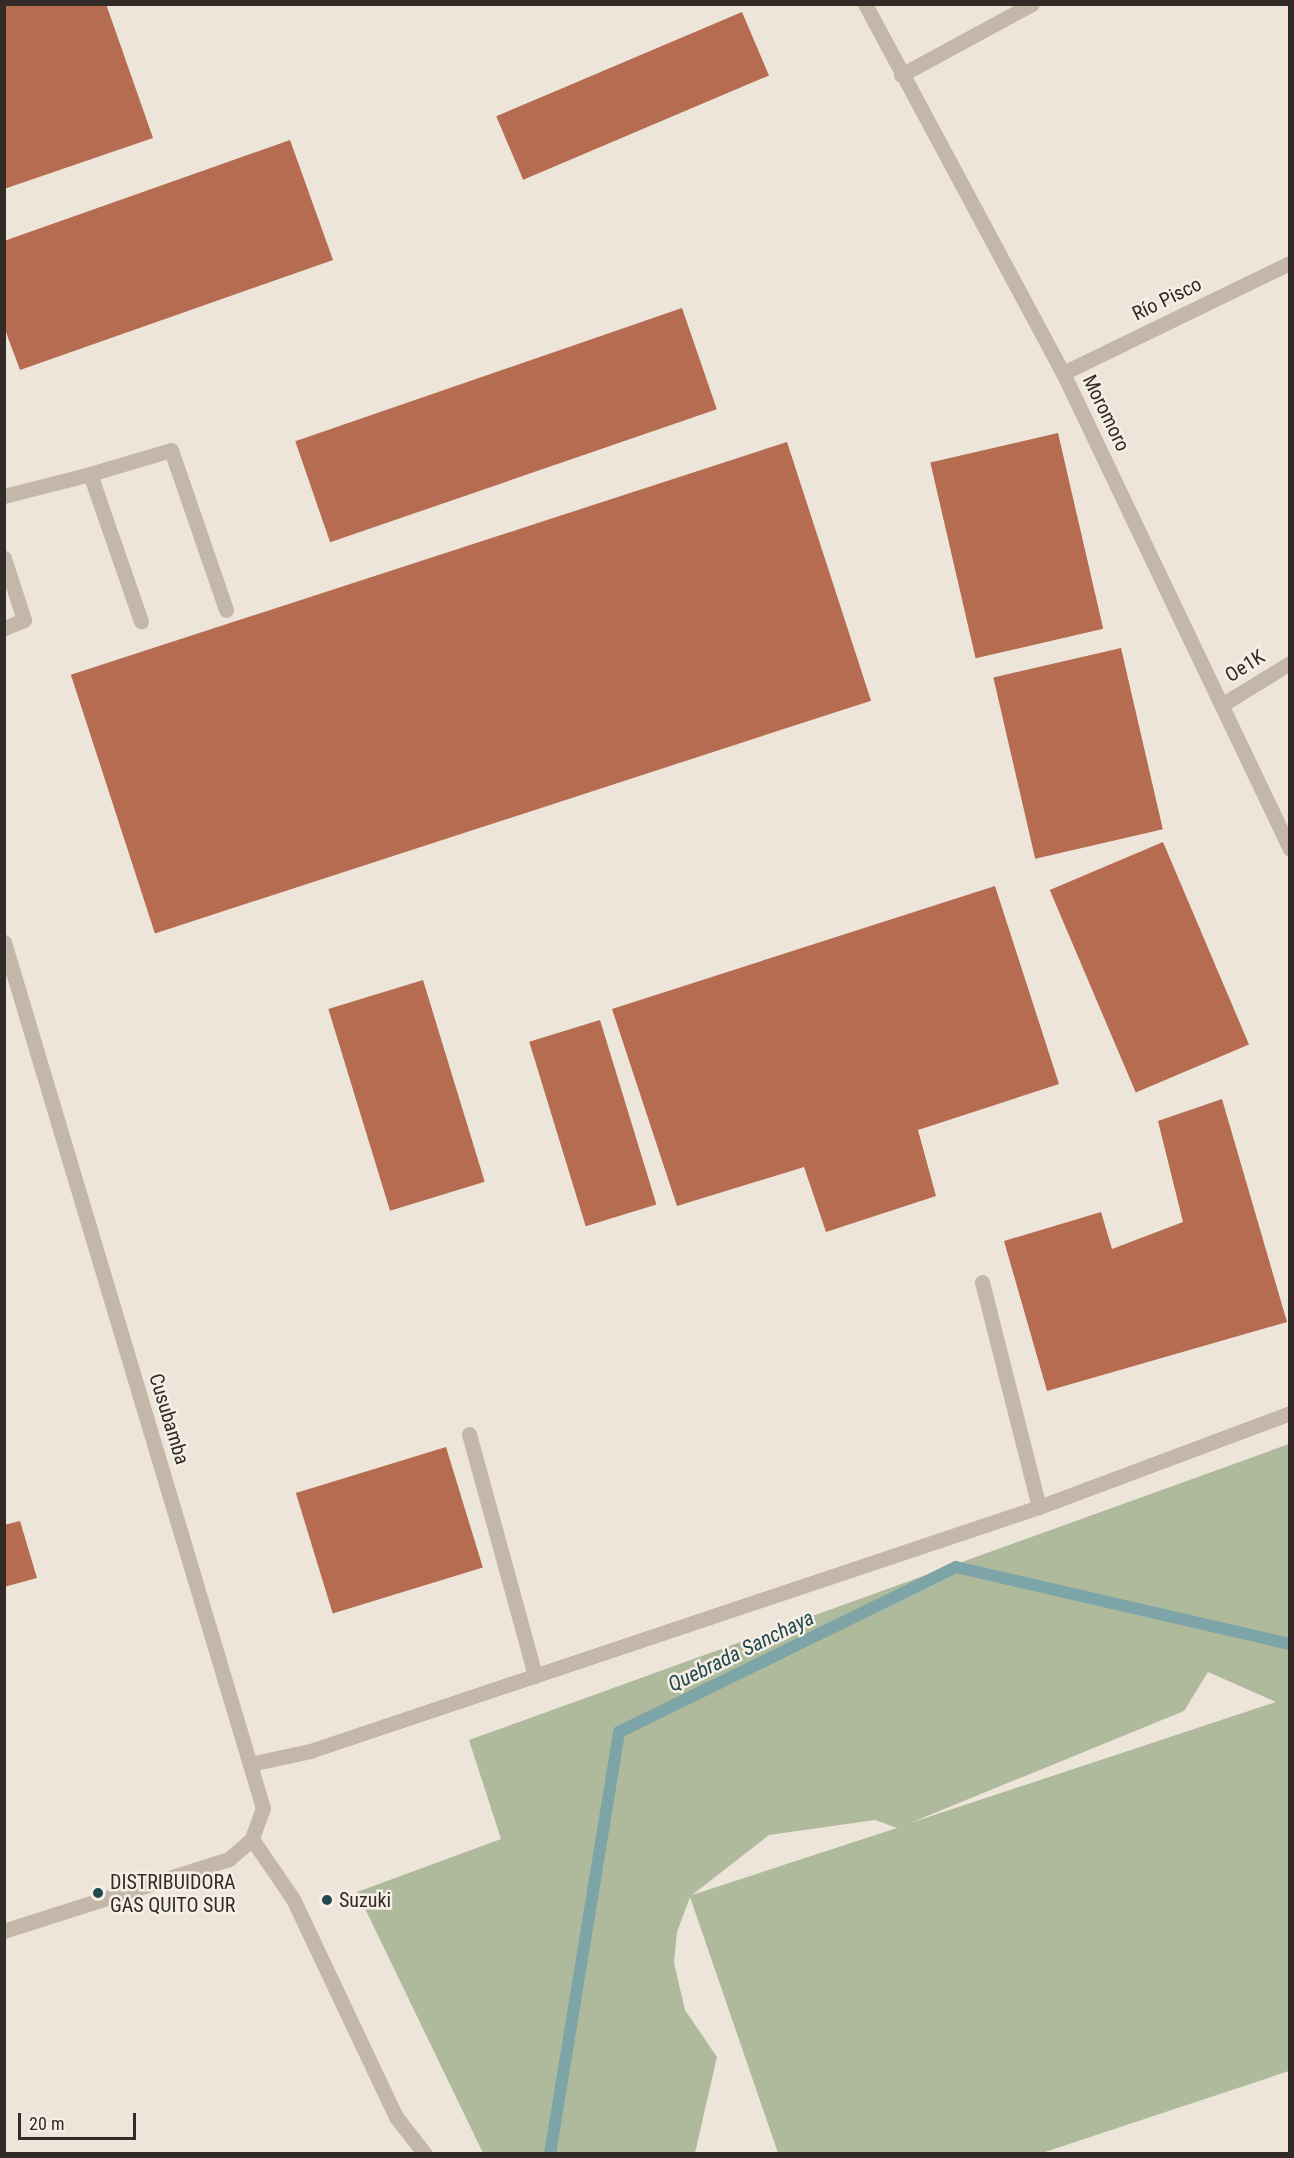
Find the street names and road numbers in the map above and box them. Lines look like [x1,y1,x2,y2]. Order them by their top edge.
street label: Río Pisco [1128,272,1206,326]
street label: Moromoro [1077,371,1135,455]
street label: Oe1K [1221,645,1269,687]
street label: Cusubamba [144,1371,194,1467]

